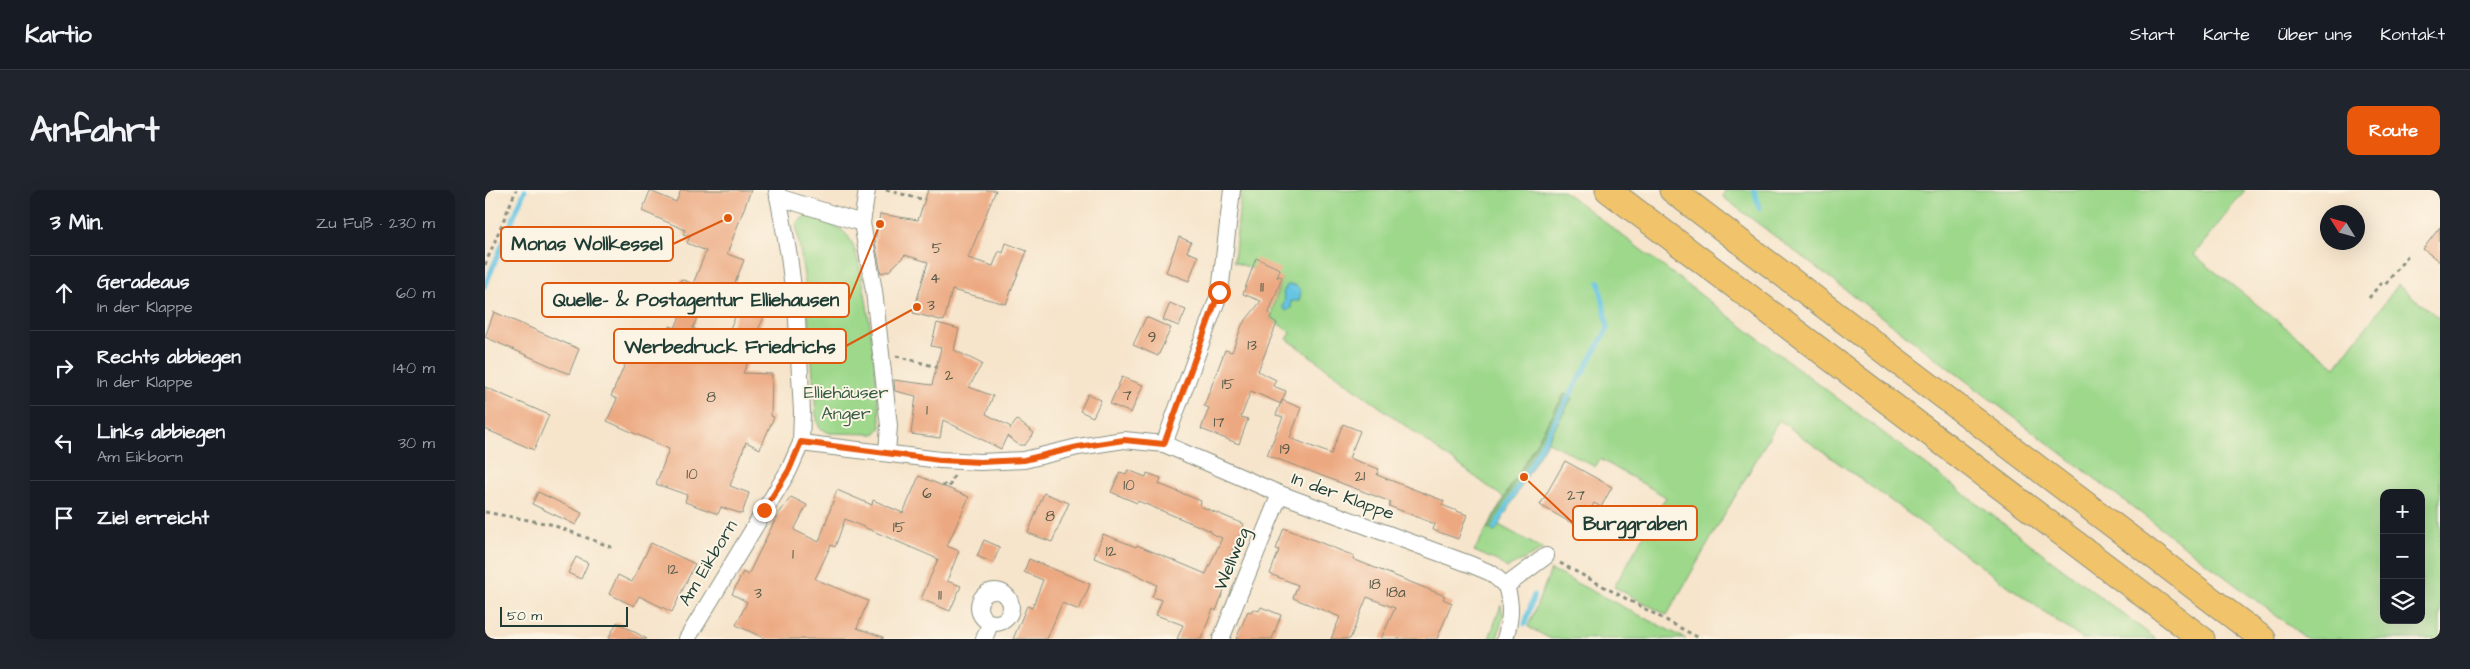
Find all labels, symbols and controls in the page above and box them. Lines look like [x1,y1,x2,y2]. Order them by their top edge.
text: Kartio [25,18,92,52]
text: Start [2130,22,2175,47]
text: Karte [2203,22,2250,47]
text: Über uns [2278,22,2352,47]
text: Kontakt [2380,22,2445,47]
text: Anfahrt [30,106,159,155]
button: Route [2347,106,2440,155]
north arrow [2320,205,2365,250]
text: 3 Min. [50,208,103,237]
text: Zu Fuß · 230 m [316,212,435,234]
callout: Monas Wollkessel [501,227,673,261]
text: Monas Wollkessel [511,231,663,258]
house number: 5 [932,238,943,259]
house number: 4 [930,268,940,289]
text: Geradeaus [97,269,189,296]
house number: 11 [1260,277,1264,298]
icon: ahead [50,279,78,307]
route start [1208,281,1231,304]
text: 60 m [396,282,435,304]
callout: Quelle- & Postagentur Elliehausen [542,283,849,317]
text: Quelle- & Postagentur Elliehausen [553,287,840,315]
house number: 3 [927,295,935,316]
text: In der Klappe [97,296,193,318]
house number: 9 [1148,327,1156,348]
callout: Werbedruck Friedrichs [614,329,846,363]
text: Werbedruck Friedrichs [623,334,836,361]
house number: 13 [1247,335,1257,356]
text: Rechts abbiegen [97,344,241,371]
icon: right [50,354,78,382]
text: 140 m [393,357,435,379]
house number: 2 [945,365,954,386]
text: In der Klappe [97,371,193,393]
house number: 15 [1222,374,1235,395]
park label: Elliehäuser Anger [804,380,888,427]
house number: 7 [1122,385,1132,406]
house number: 8 [706,387,716,408]
house number: 1 [926,400,928,421]
house number: 17 [1213,412,1225,433]
text: Links abbiegen [97,419,225,446]
icon: left [50,429,78,457]
text: 30 m [398,432,435,454]
house number: 19 [1280,439,1290,460]
text: Am Eikborn [97,446,183,468]
house number: 10 [686,464,698,485]
street label: In der Klappe [1288,466,1398,526]
house number: 21 [1355,466,1365,487]
house number: 10 [1123,475,1135,496]
house number: 6 [922,483,932,504]
house number: 27 [1567,485,1585,506]
map controls [2380,489,2425,624]
button: + [2380,489,2425,534]
route end [753,499,776,522]
icon: arrive [50,504,78,532]
text: Ziel erreicht [97,505,209,532]
house number: 8 [1045,506,1055,527]
callout: Burggraben [1573,506,1697,540]
text: Burggraben [1583,511,1687,539]
street label: Am Eikborn [672,515,744,611]
house number: 15 [893,517,906,538]
street label: Wellweg [1208,524,1257,595]
button: − [2380,534,2425,579]
house number: 12 [1106,541,1117,562]
house number: 1 [792,544,794,565]
house number: 12 [668,559,679,580]
house number: 18 [1369,574,1381,595]
button: layers [2380,579,2425,624]
house number: 18a [1386,582,1406,603]
house number: 3 [754,583,762,604]
house number: 11 [938,585,942,606]
scale bar [500,604,627,627]
text: 50 m [507,606,542,626]

